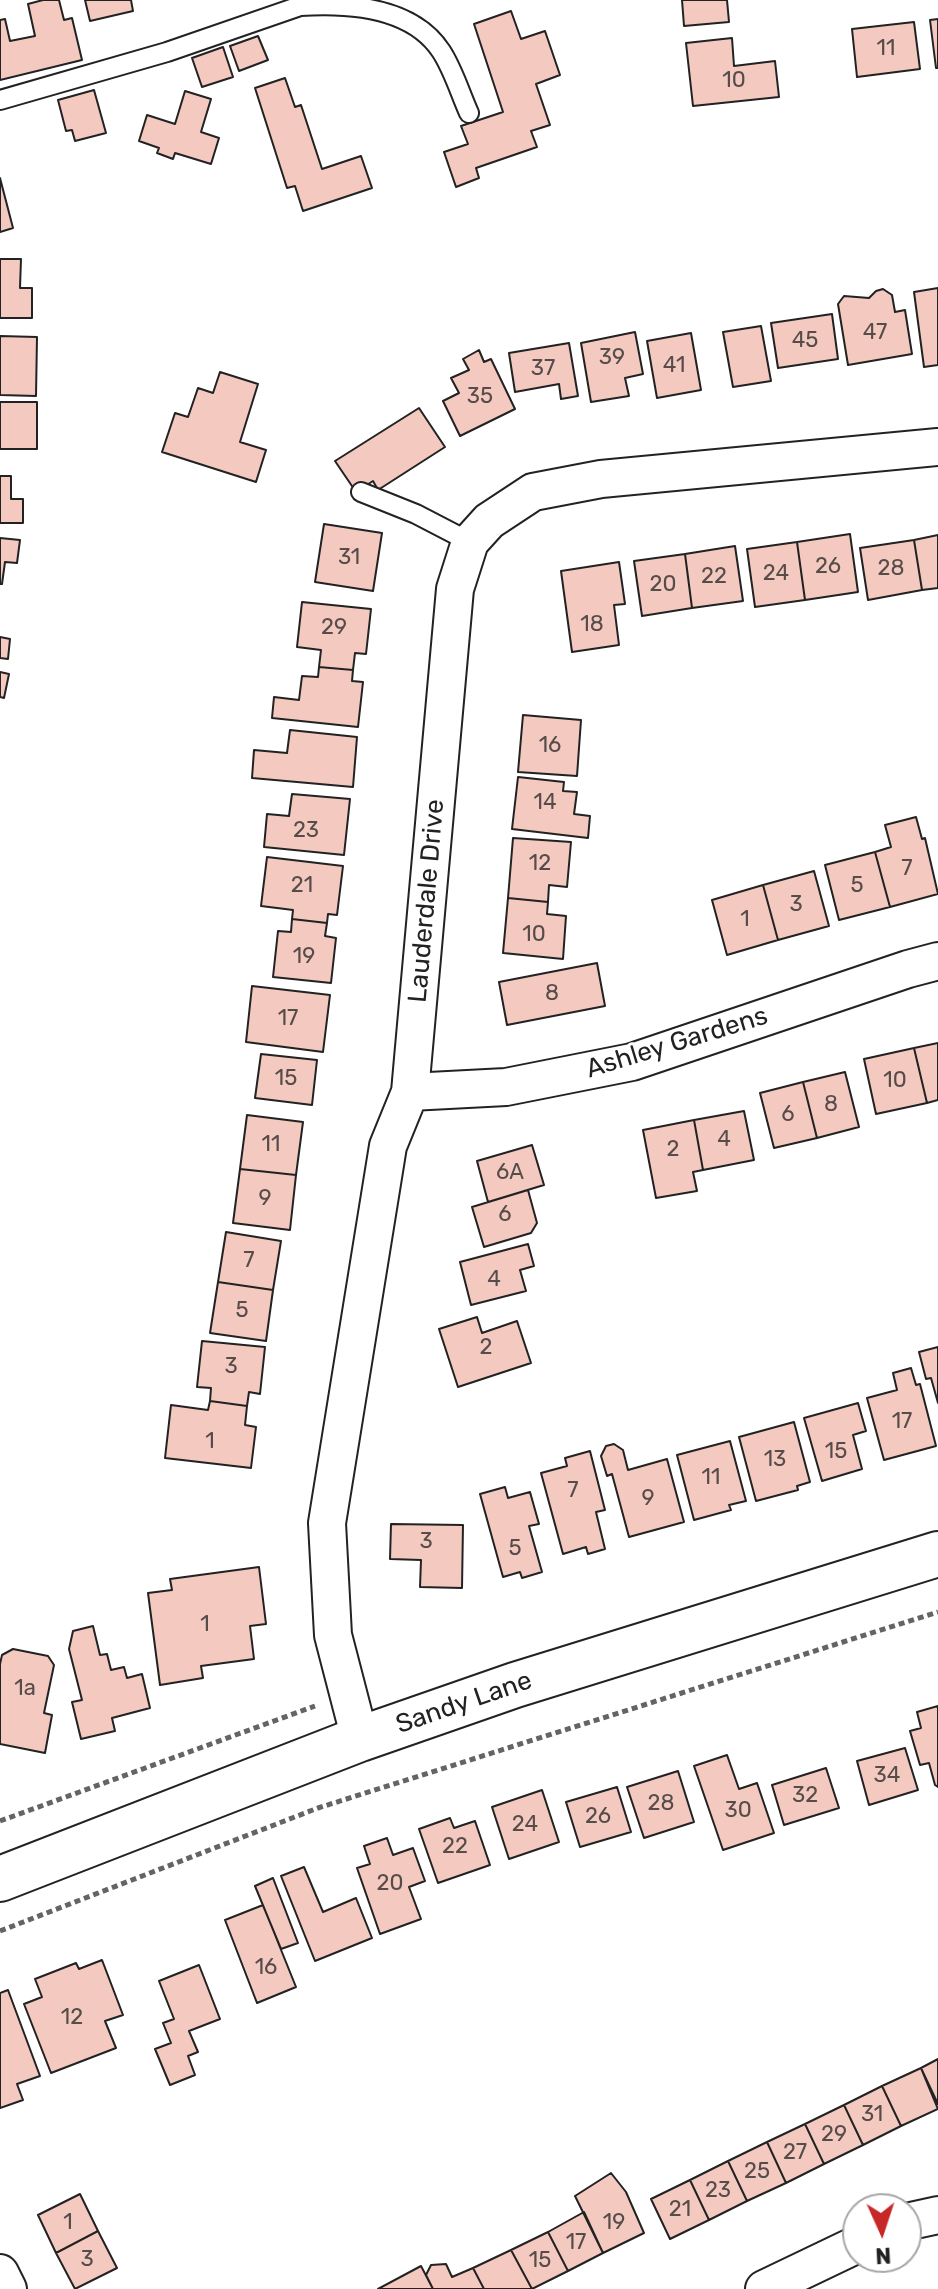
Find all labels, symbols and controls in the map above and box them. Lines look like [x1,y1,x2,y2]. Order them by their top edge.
house number: 11 [877,36,895,62]
house number: 10 [722,68,746,94]
house number: 47 [863,320,887,346]
house number: 45 [792,328,818,354]
house number: 39 [599,345,625,371]
house number: 41 [663,353,685,379]
house number: 37 [531,356,555,382]
house number: 35 [467,384,493,410]
house number: 31 [338,545,360,571]
house number: 26 [815,554,841,580]
house number: 28 [878,556,904,582]
house number: 24 [763,561,789,587]
house number: 22 [701,564,727,590]
house number: 20 [650,572,676,598]
house number: 18 [580,612,604,638]
house number: 29 [321,615,347,641]
house number: 16 [539,733,561,759]
house number: 14 [533,790,557,816]
street label: Lauderdale Drive [403,798,451,1004]
house number: 23 [293,818,319,844]
house number: 12 [529,851,551,877]
house number: 7 [901,856,913,882]
house number: 21 [291,873,313,899]
house number: 5 [850,873,864,899]
house number: 3 [789,892,803,918]
house number: 1 [740,907,750,933]
house number: 10 [522,922,546,948]
house number: 19 [293,944,315,970]
house number: 8 [545,981,559,1007]
street label: Ashley Gardens [582,1001,772,1085]
house number: 17 [278,1006,298,1032]
house number: 15 [275,1066,297,1092]
house number: 10 [883,1068,907,1094]
house number: 8 [824,1092,838,1118]
house number: 6 [781,1102,795,1128]
house number: 4 [717,1127,731,1153]
house number: 11 [262,1132,280,1158]
house number: 2 [667,1137,679,1163]
house number: 6A [496,1160,524,1186]
house number: 9 [258,1186,272,1212]
house number: 6 [498,1202,512,1228]
house number: 7 [243,1248,255,1274]
house number: 4 [487,1267,501,1293]
house number: 5 [235,1298,249,1324]
house number: 2 [480,1335,492,1361]
house number: 3 [224,1354,238,1380]
house number: 17 [892,1409,912,1435]
house number: 1 [205,1429,215,1455]
house number: 15 [825,1439,847,1465]
house number: 13 [764,1447,786,1473]
house number: 11 [702,1465,720,1491]
house number: 7 [567,1478,579,1504]
house number: 9 [641,1486,655,1512]
house number: 3 [419,1529,433,1555]
house number: 5 [508,1536,522,1562]
house number: 1 [200,1612,210,1638]
street label: Sandy Lane [392,1665,536,1741]
house number: 1a [14,1676,36,1702]
house number: 34 [874,1763,900,1789]
house number: 32 [792,1783,818,1809]
house number: 28 [648,1791,674,1817]
house number: 30 [724,1798,752,1824]
house number: 26 [585,1804,611,1830]
house number: 24 [512,1812,538,1838]
house number: 22 [442,1834,468,1860]
house number: 20 [377,1871,403,1897]
house number: 16 [255,1955,277,1981]
house number: 12 [61,2005,83,2031]
house number: 31 [861,2102,883,2128]
house number: 29 [821,2122,847,2148]
house number: 27 [783,2140,807,2166]
house number: 25 [744,2159,770,2185]
house number: 23 [705,2178,731,2204]
north arrow [842,2193,922,2273]
house number: 21 [669,2197,691,2223]
house number: 1 [63,2210,73,2236]
house number: 19 [603,2210,625,2236]
house number: 17 [566,2230,586,2256]
text: N [875,2242,892,2269]
house number: 3 [80,2247,94,2273]
house number: 15 [529,2248,551,2274]

